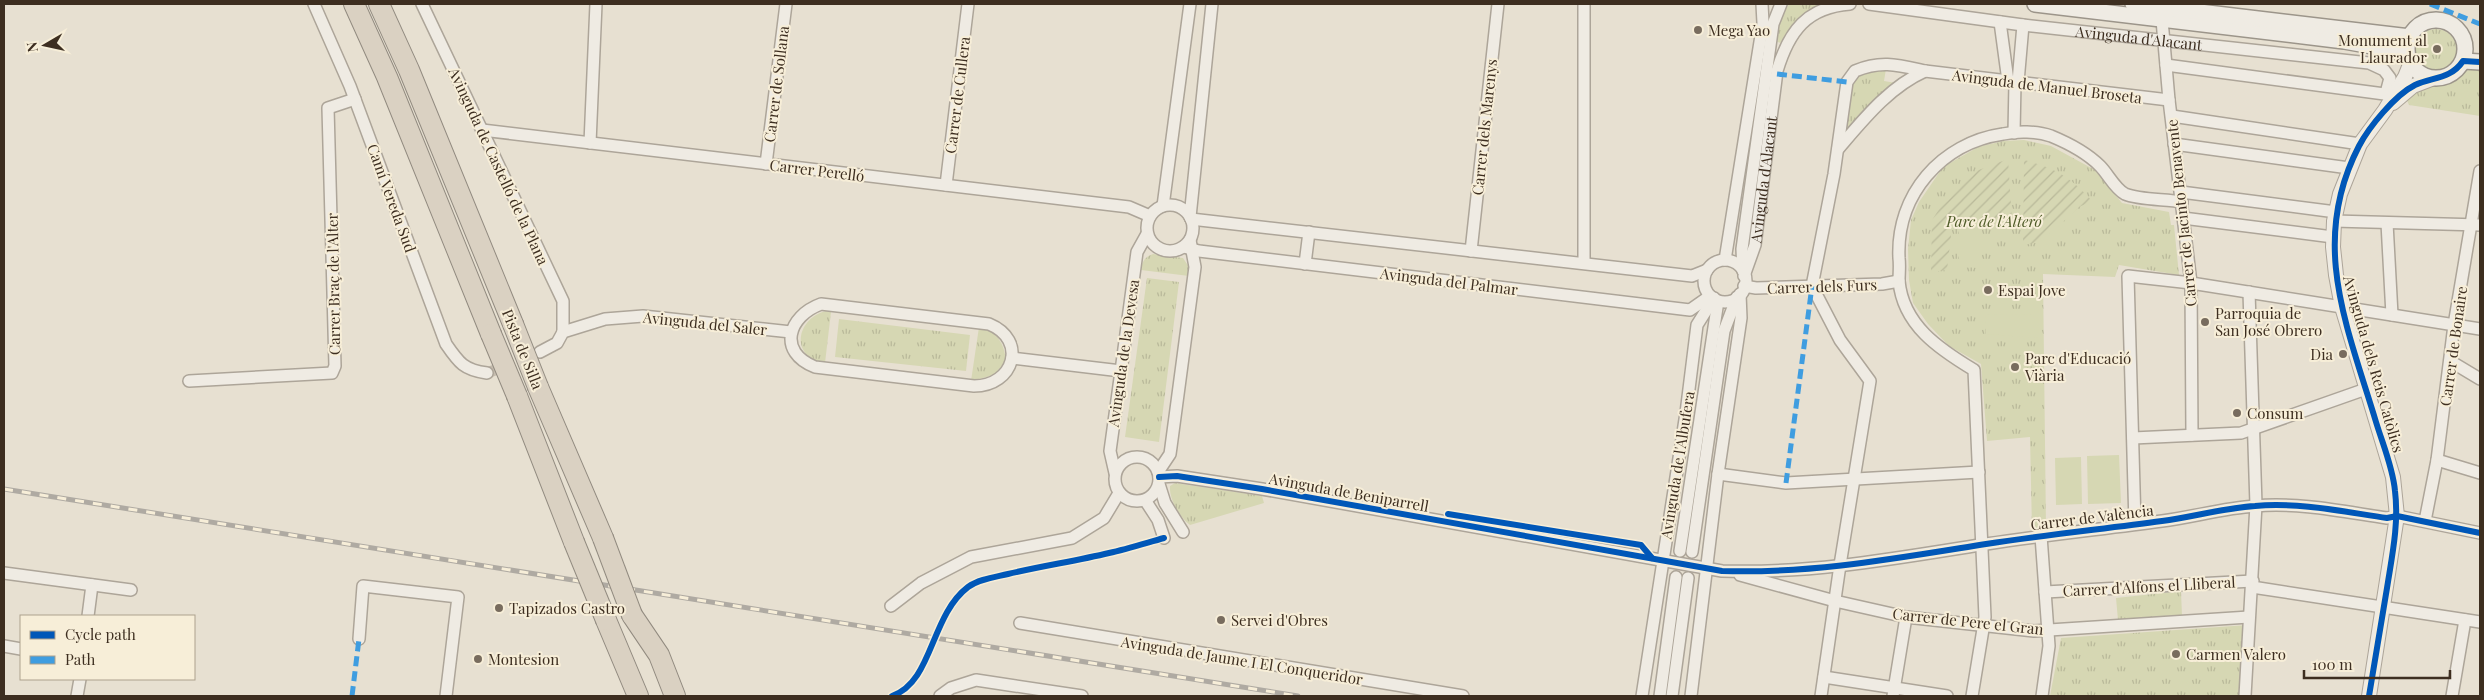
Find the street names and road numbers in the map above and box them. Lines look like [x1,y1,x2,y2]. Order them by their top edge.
street label: Avinguda d'Alacant [2073,21,2204,55]
street label: Carrer de Sollana [759,24,793,143]
street label: Carrer de Cullera [940,35,974,155]
street label: Carrer dels Marenys [1467,58,1501,196]
street label: Avinguda de Castelló de la Plana [444,63,554,269]
street label: Avinguda de Manuel Broseta [1950,64,2144,108]
street label: Avinguda d'Alacant [1745,114,1781,245]
street label: Carrer de Jacinto Benavente [2161,118,2201,308]
street label: Camí Vereda Sud [363,141,421,255]
street label: Carrer Perelló [768,154,866,186]
street label: Carrer Braç de l'Alter [322,212,344,355]
street label: Avinguda del Palmar [1378,263,1519,299]
street label: Avinguda dels Reis Catòlics [2339,272,2409,455]
street label: Carrer dels Furs [1767,274,1877,298]
street label: Avinguda de la Devesa [1103,278,1143,429]
street label: Carrer de Bonaire [2435,285,2471,407]
street label: Pista de Silla [498,306,548,393]
street label: Avinguda del Saler [641,306,768,339]
street label: Avinguda de l'Albufera [1655,389,1699,541]
street label: Avinguda de Beniparrell [1266,468,1431,516]
street label: Carrer de València [2029,499,2155,534]
street label: Carrer d'Alfons el Lliberal [2062,571,2236,601]
street label: Carrer de Pere el Gran [1892,603,2045,639]
street label: Avinguda de Jaume I El Conqueridor [1119,631,1365,689]

